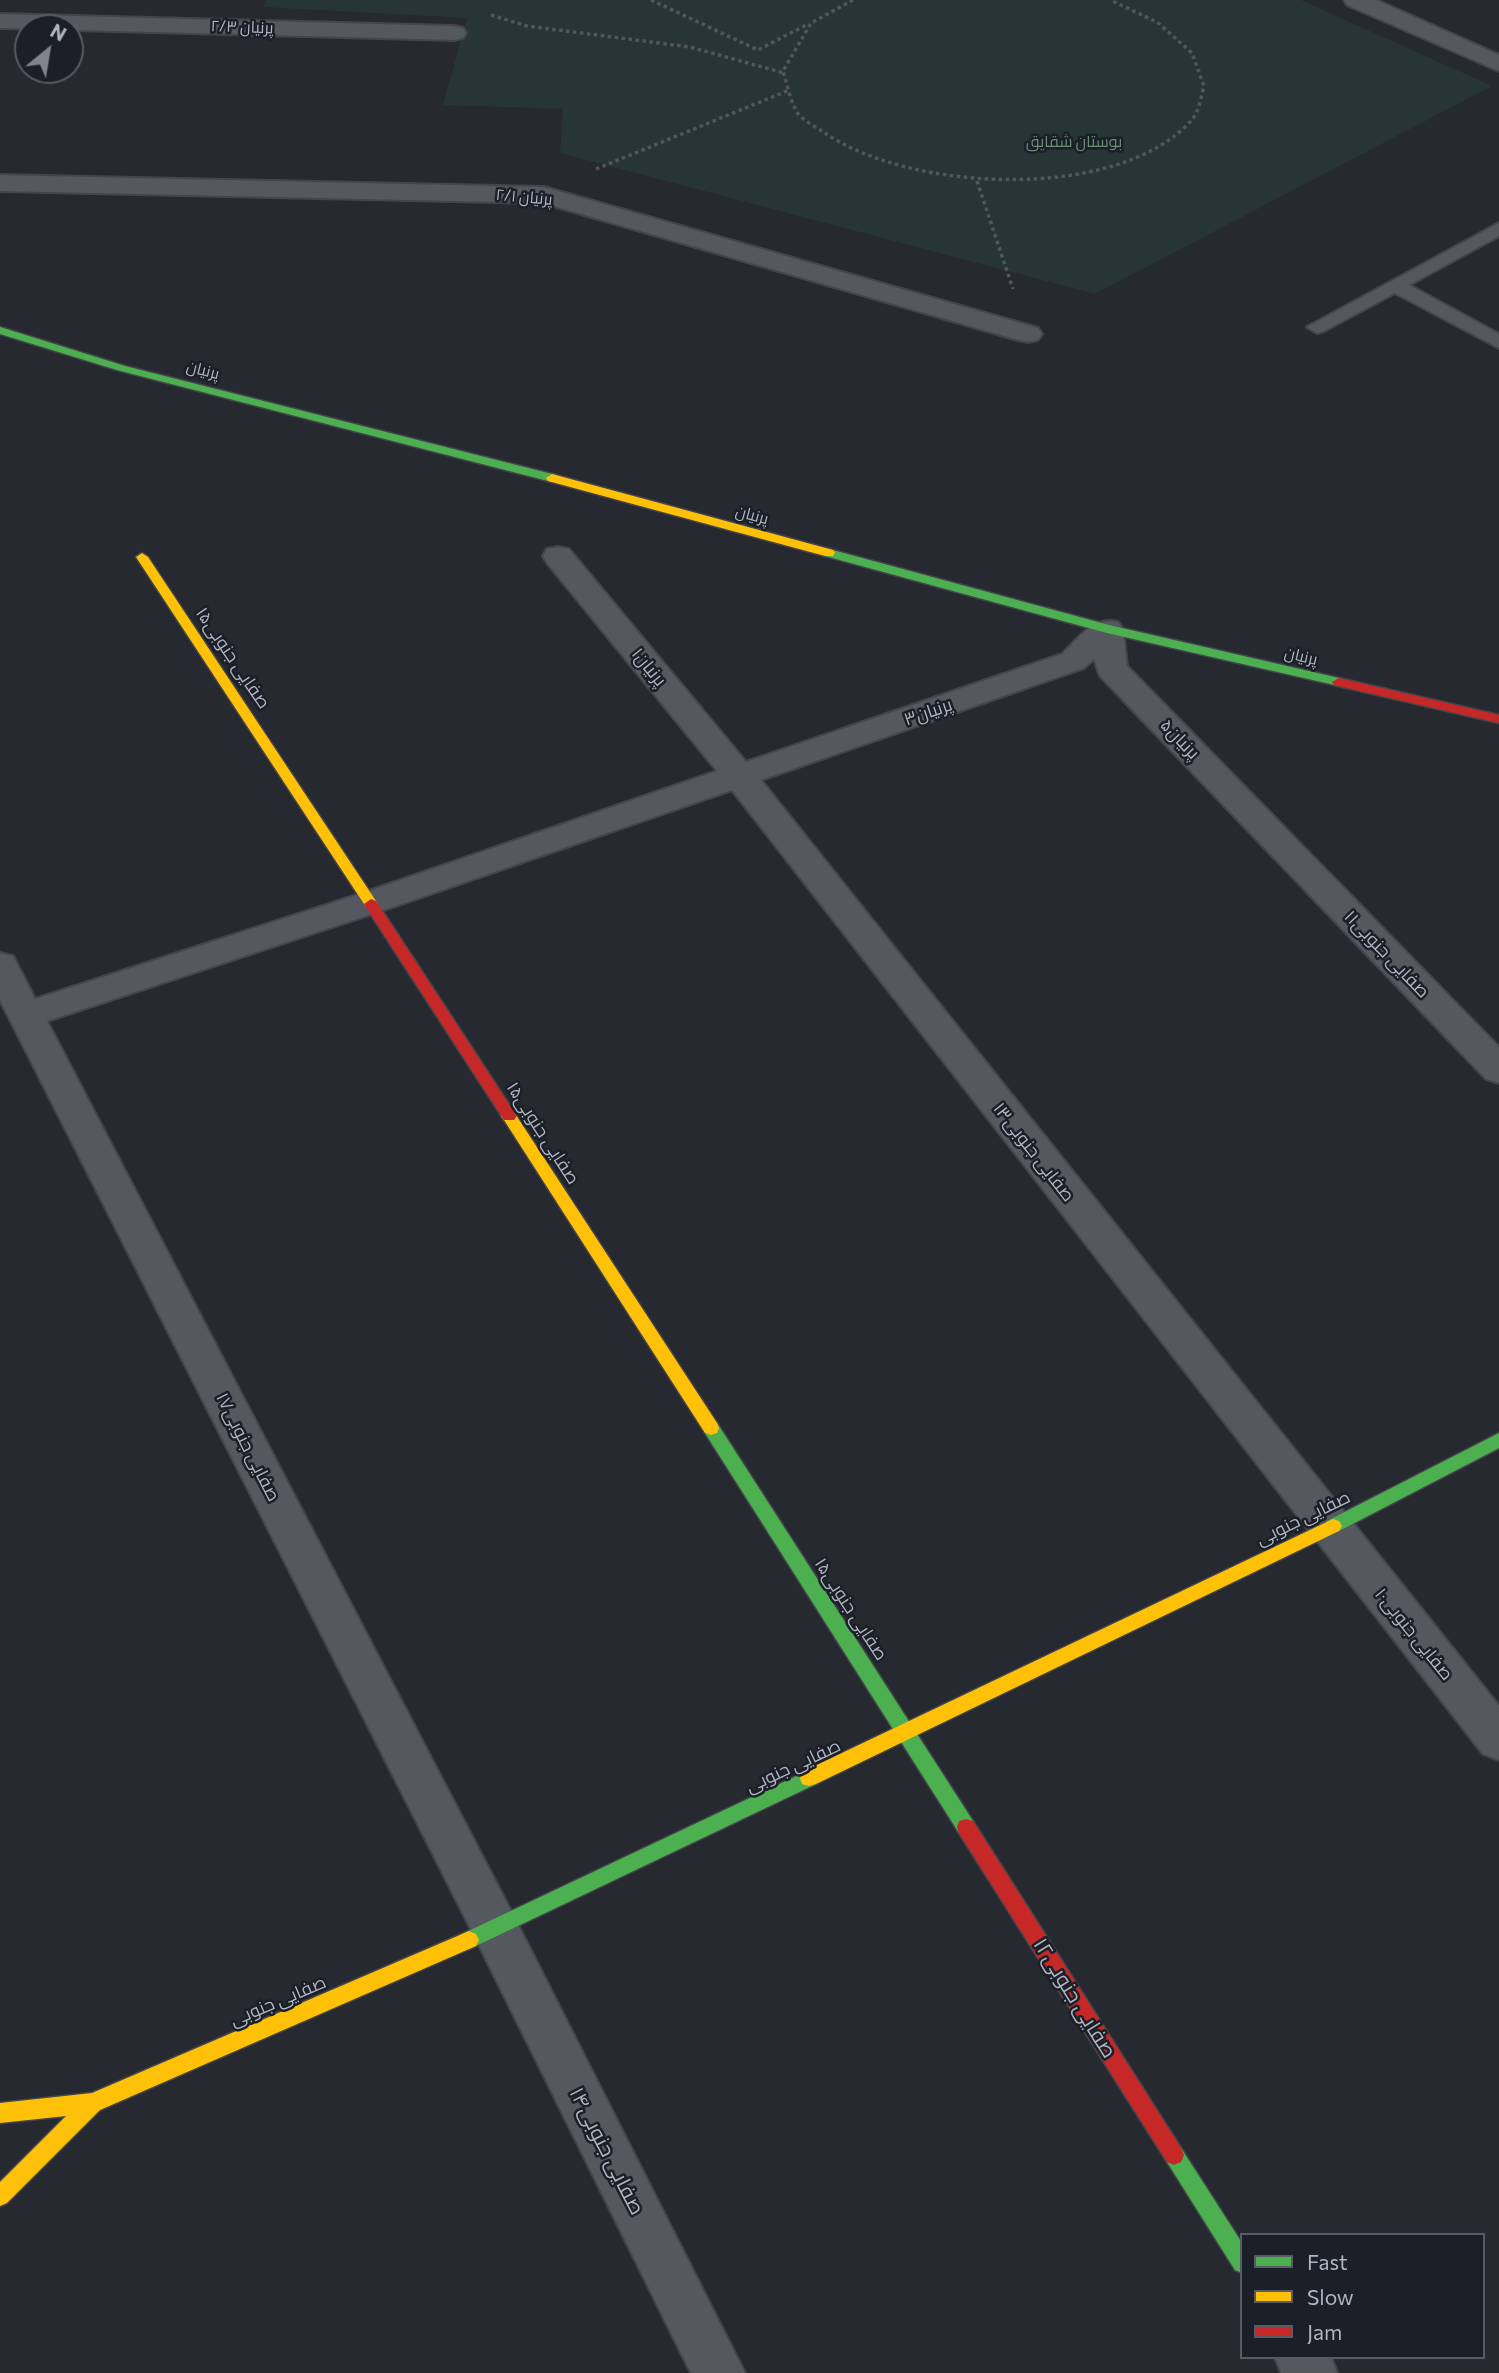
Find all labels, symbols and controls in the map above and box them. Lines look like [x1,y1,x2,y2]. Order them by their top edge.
north arrow [14,14,84,84]
street label: پرنیان ۲/۳ [210,16,274,38]
text: N [47,19,71,46]
park label: بوستان شقایق [1026,132,1122,152]
street label: پرنیان ۲/۱ [495,185,553,209]
street label: پرنیان [184,357,222,383]
street label: پرنیان [733,501,771,529]
street label: صفایی جنوبی۱۵ [191,603,275,713]
street label: پرنیان۱ [627,643,671,691]
street label: پرنیان [1283,643,1319,669]
street label: پرنیان۳ [901,694,955,730]
street label: پرنیان۵ [1156,714,1204,764]
street label: صفایی جنوبی۱۱ [1340,906,1434,1002]
street label: صفایی جنوبی۱۵ [502,1078,584,1188]
street label: صفایی جنوبی۱۳ [989,1098,1079,1206]
street label: صفایی جنوبی۱۷ [211,1389,285,1505]
street label: صفایی جنوبی [1252,1486,1354,1550]
street label: صفایی جنوبی۱۵ [810,1554,892,1664]
street label: صفایی جنوبی۱۰ [1370,1584,1458,1684]
street label: صفایی جنوبی [742,1735,844,1797]
street label: صفایی جنوبی۱۲ [1028,1933,1122,2063]
street label: صفایی جنوبی [227,1971,329,2031]
street label: صفایی جنوبی۱۴ [564,2083,650,2219]
legend [1240,2233,1485,2359]
text: Fast [1307,2249,1348,2274]
text: Slow [1307,2284,1354,2309]
text: Jam [1307,2319,1342,2344]

